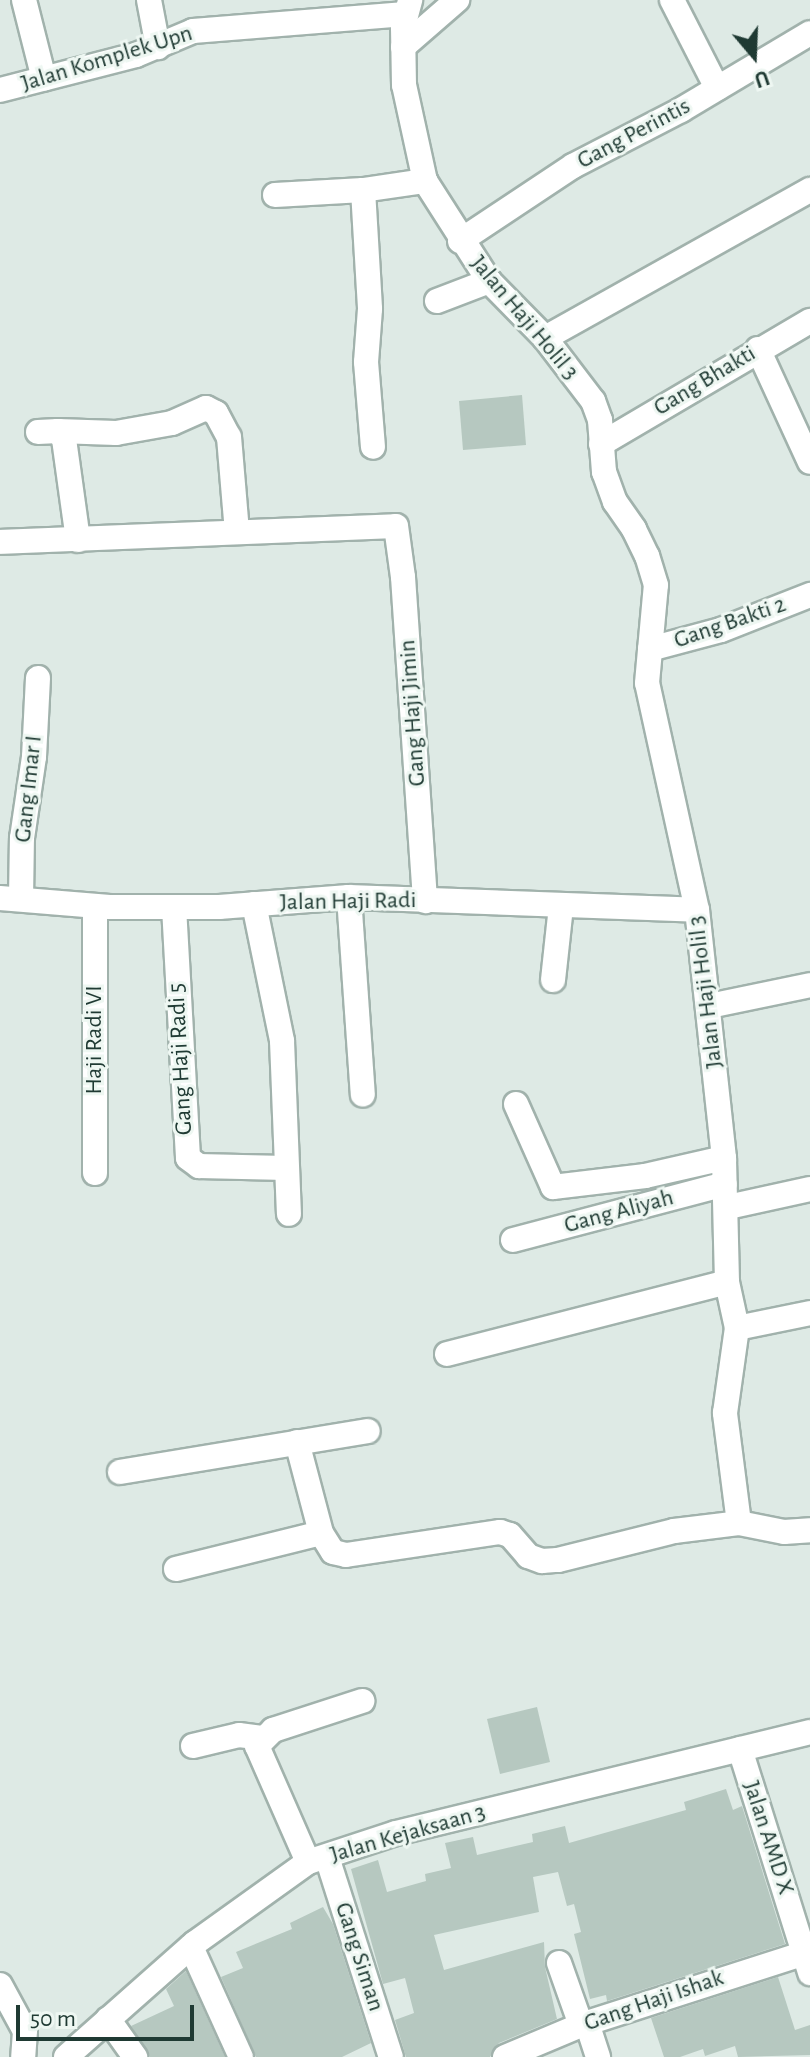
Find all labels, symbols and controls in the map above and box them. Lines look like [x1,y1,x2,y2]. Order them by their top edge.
north arrow [714,16,794,96]
street label: Jalan Komplek Upn [18,19,196,99]
text: U [752,66,772,91]
street label: Gang Perintis [573,92,695,176]
street label: Jalan Haji Holil 3 [464,250,584,386]
street label: Gang Bhakti [649,339,761,423]
street label: Gang Bakti 2 [670,590,790,656]
street label: Gang Haji Jimin [394,639,432,787]
street label: Gang Imar I [9,734,49,844]
street label: Jalan Haji Radi [280,886,416,918]
street label: Jalan Haji Holil 3 [682,914,730,1070]
street label: Gang Haji Radi 5 [163,982,199,1136]
street label: Haji Radi VI [81,985,109,1095]
street label: Gang Aliyah [561,1184,677,1240]
street label: Jalan AMD X [736,1778,800,1898]
street label: Jalan Kejaksaan 3 [327,1798,489,1870]
street label: Gang Siman [328,1899,390,2015]
street label: Gang Haji Ishak [581,1964,727,2038]
scale bar [20,1989,198,2039]
text: 50 m [30,2007,76,2031]

